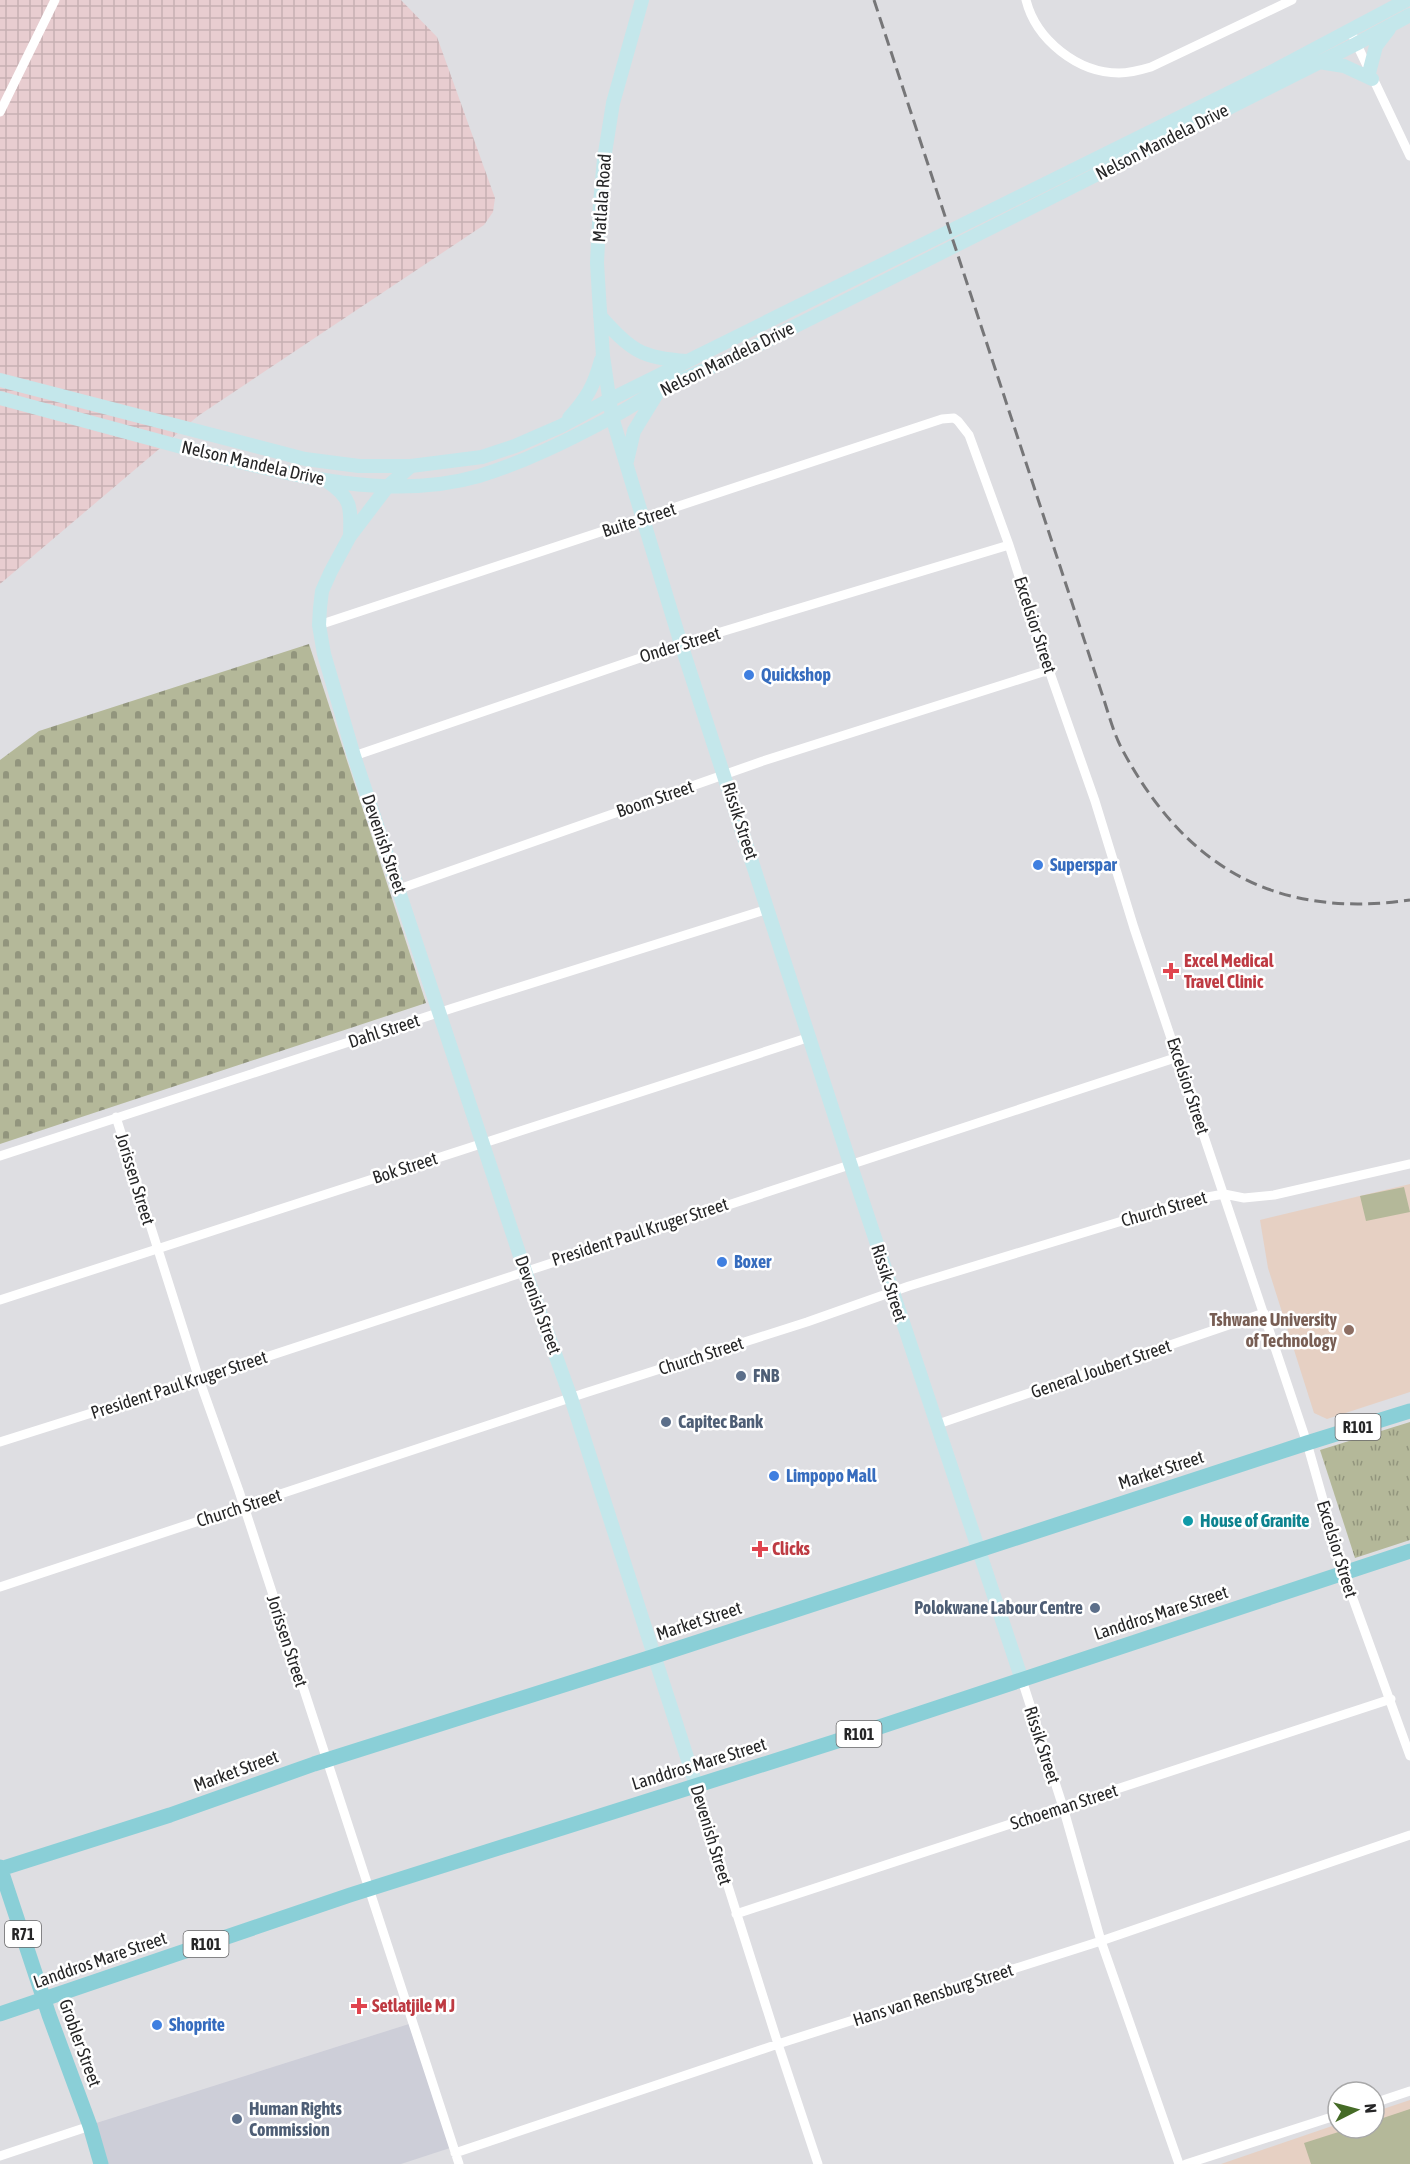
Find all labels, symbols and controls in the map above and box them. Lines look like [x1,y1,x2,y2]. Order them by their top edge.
street label: Nelson Mandela Drive [1092,99,1232,184]
street label: Matlala Road [588,153,615,243]
street label: Nelson Mandela Drive [657,317,797,400]
street label: Nelson Mandela Drive [180,436,327,489]
street label: Buite Street [599,498,678,541]
street label: Excelsior Street [1010,574,1061,676]
street label: Onder Street [637,622,723,667]
place label: Quickshop [761,664,831,685]
marker: Quickshop [742,668,756,682]
street label: Boom Street [613,776,696,822]
street label: Rissik Street [718,780,763,862]
street label: Devenish Street [358,792,411,896]
place label: Superspar [1050,854,1118,875]
marker: Superspar [1031,858,1045,872]
place label: Excel Medical Travel Clinic [1184,950,1274,992]
marker: Excel Medical Travel Clinic [1162,962,1180,980]
street label: Dahl Street [345,1009,422,1052]
street label: Excelsior Street [1163,1035,1214,1137]
street label: Jorissen Street [112,1130,159,1227]
street label: Bok Street [370,1147,440,1188]
street label: Church Street [1119,1186,1209,1231]
street label: President Paul Kruger Street [549,1193,731,1270]
street label: Rissik Street [867,1242,912,1324]
place label: Boxer [734,1251,772,1272]
street label: Devenish Street [511,1253,566,1357]
marker: Boxer [715,1255,729,1269]
place label: Tshwane University of Technology [1209,1309,1338,1351]
marker: Tshwane University of Technology [1342,1323,1356,1337]
street label: Church Street [656,1332,746,1379]
street label: General Joubert Street [1028,1335,1174,1402]
street label: President Paul Kruger Street [88,1346,270,1423]
place label: FNB [753,1365,780,1386]
marker: FNB [734,1369,748,1383]
place label: Capitec Bank [678,1411,764,1432]
road number: R101 [1336,1414,1380,1440]
marker: Capitec Bank [659,1415,673,1429]
street label: Market Street [1115,1446,1206,1493]
place label: Limpopo Mall [786,1465,877,1486]
marker: Limpopo Mall [767,1469,781,1483]
street label: Church Street [194,1484,284,1531]
street label: Excelsior Street [1313,1498,1362,1600]
place label: House of Granite [1200,1510,1309,1531]
marker: House of Granite [1181,1514,1195,1528]
place label: Clicks [772,1538,811,1559]
marker: Clicks [753,1542,767,1556]
street label: Landdros Mare Street [1091,1581,1230,1644]
street label: Jorissen Street [263,1592,312,1689]
street label: Market Street [653,1597,744,1644]
place label: Polokwane Labour Centre [914,1597,1083,1618]
marker: Polokwane Labour Centre [1088,1601,1102,1615]
street label: Rissik Street [1020,1704,1065,1786]
road number: R101 [836,1721,882,1747]
street label: Landdros Mare Street [629,1733,769,1794]
street label: Market Street [191,1746,281,1796]
street label: Schoeman Street [1008,1779,1120,1834]
street label: Devenish Street [686,1782,737,1887]
road number: R71 [5,1921,41,1947]
street label: Landdros Mare Street [30,1927,169,1992]
road number: R101 [184,1931,228,1957]
street label: Hans van Rensburg Street [850,1959,1016,2030]
place label: Setlatjile M J [372,1995,455,2016]
street label: Grobler Street [55,1996,106,2090]
marker: Setlatjile M J [350,1997,368,2015]
place label: Shoprite [169,2014,225,2035]
marker: Shoprite [150,2018,164,2032]
north arrow [1326,2080,1386,2140]
place label: Human Rights Commission [249,2098,342,2140]
text: N [1361,2103,1380,2114]
marker: Human Rights Commission [230,2112,244,2126]

